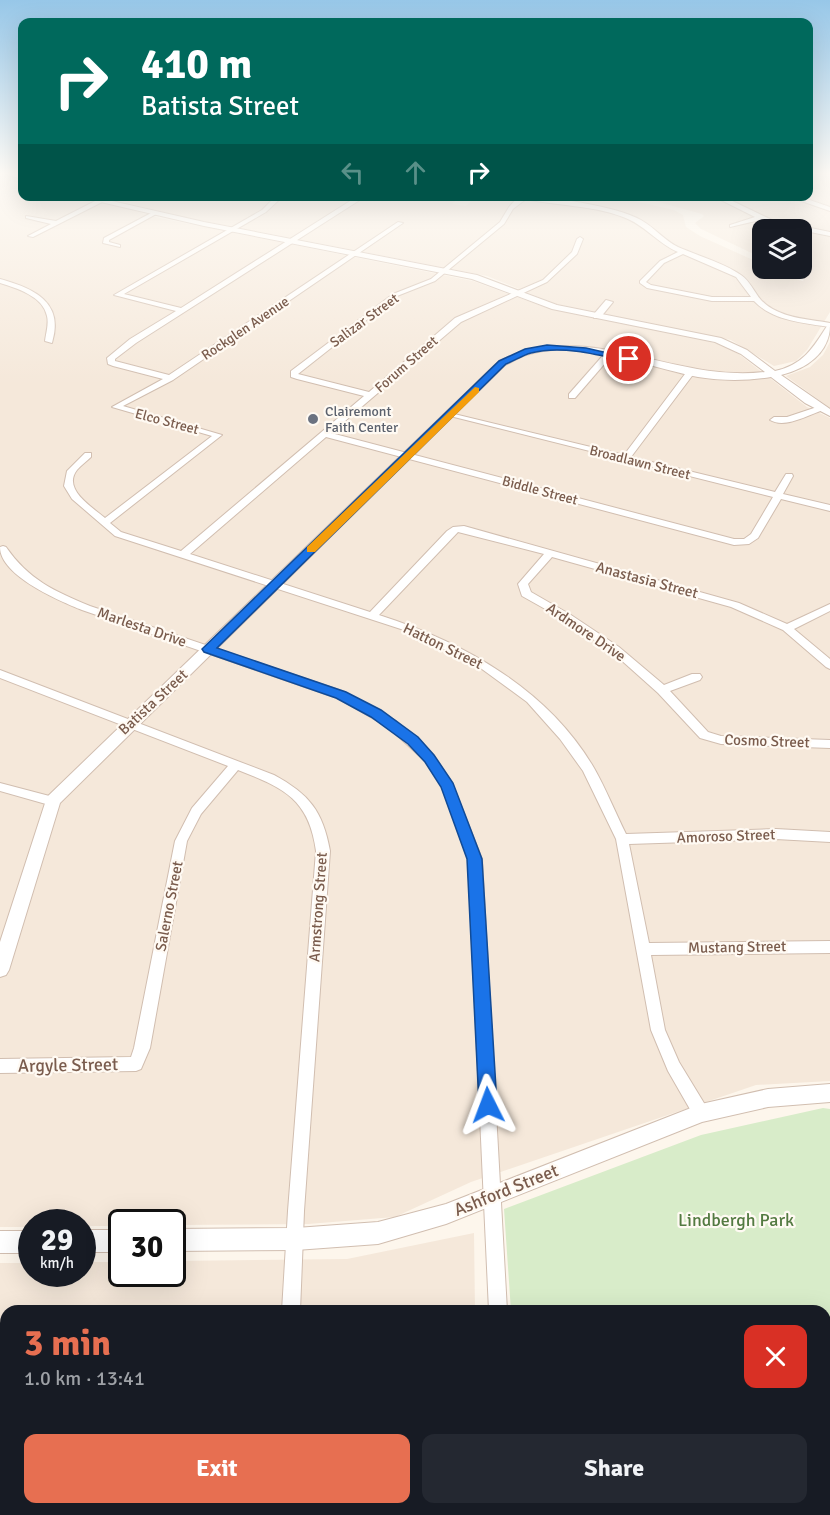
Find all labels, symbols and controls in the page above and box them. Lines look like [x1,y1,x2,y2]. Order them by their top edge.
text: 410 m [141,39,252,90]
icon: right [42,42,120,120]
text: Batista Street [141,90,299,123]
icon: left [336,156,369,189]
icon: ahead [399,156,432,189]
icon: right [462,156,495,189]
map controls [752,219,812,279]
button: layers [752,219,812,279]
street label: Salizar Street [327,290,402,351]
street label: Rockglen Avenue [198,293,292,364]
street label: Forum Street [371,332,441,396]
pin [603,333,654,384]
icon: arrive [612,342,645,375]
place label: Clairemont Faith Center [325,403,399,436]
street label: Elco Street [133,405,201,438]
marker: Clairemont Faith Center [306,412,320,426]
street label: Broadlawn Street [588,442,692,483]
street label: Biddle Street [500,472,580,509]
street label: Anastasia Street [594,558,700,602]
street label: Ardmore Drive [543,599,629,665]
street label: Marlesta Drive [95,603,189,651]
street label: Hatton Street [400,619,486,673]
street label: Batista Street [115,665,191,739]
street label: Cosmo Street [724,731,810,751]
street label: Amoroso Street [676,825,776,847]
street label: Armstrong Street [305,852,331,962]
street label: Salerno Street [151,859,187,953]
street label: Mustang Street [688,937,786,957]
street label: Argyle Street [18,1053,118,1077]
position arrow [456,1073,520,1137]
street label: Ashford Street [451,1159,561,1221]
speed limit sign: 30 [108,1209,186,1287]
park label: Lindbergh Park [678,1209,794,1231]
text: 29 [41,1222,73,1259]
text: km/h [40,1254,74,1272]
text: 3 min [24,1321,111,1366]
button: close [744,1325,807,1388]
text: 1.0 km · 13:41 [24,1366,145,1391]
button: Exit [24,1434,410,1503]
button: Share [422,1434,807,1503]

